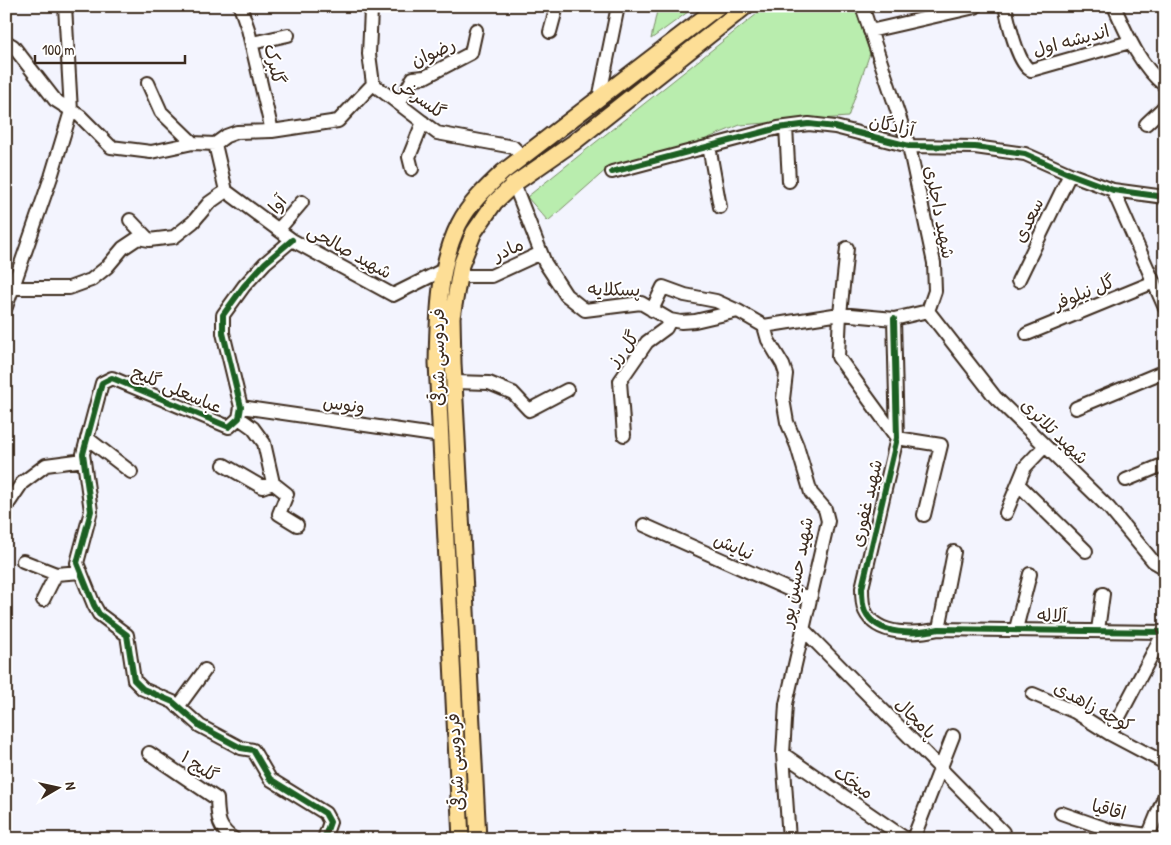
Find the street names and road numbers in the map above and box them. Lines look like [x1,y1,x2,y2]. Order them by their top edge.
street label: اندیشه اول [1030,18,1112,62]
street label: رضوان [407,31,459,73]
street label: گلبرک [258,41,292,87]
street label: گلسرخی [389,70,451,125]
street label: آزادگان [867,108,919,142]
street label: شهید داجلری [919,163,961,261]
street label: آوا [262,188,293,219]
street label: سعدی [1006,193,1050,247]
street label: شهید صالحی [303,218,397,284]
street label: مادر [487,231,527,268]
street label: گل نیلوفر [1048,268,1119,316]
street label: پسکلایه [587,276,641,302]
street label: فردوسی شرقی [425,308,450,406]
street label: گل رز [600,325,645,372]
street label: عباسعلی گلیج [128,359,226,419]
street label: ونوس [321,389,367,419]
street label: شهید تلاتری [1015,392,1095,470]
street label: شهید غفوری [844,457,888,549]
street label: شهید حسین پور [773,515,819,631]
street label: نیایش [710,526,758,566]
street label: آلاله [1037,602,1069,628]
street label: کوچه زاهدی [1050,675,1139,738]
street label: پامچال [890,692,942,744]
street label: فردوسی شرقی [440,713,470,811]
street label: گلیج ۱ [176,744,224,788]
street label: میخک [829,759,879,805]
street label: اقاقیا [1089,792,1129,826]

